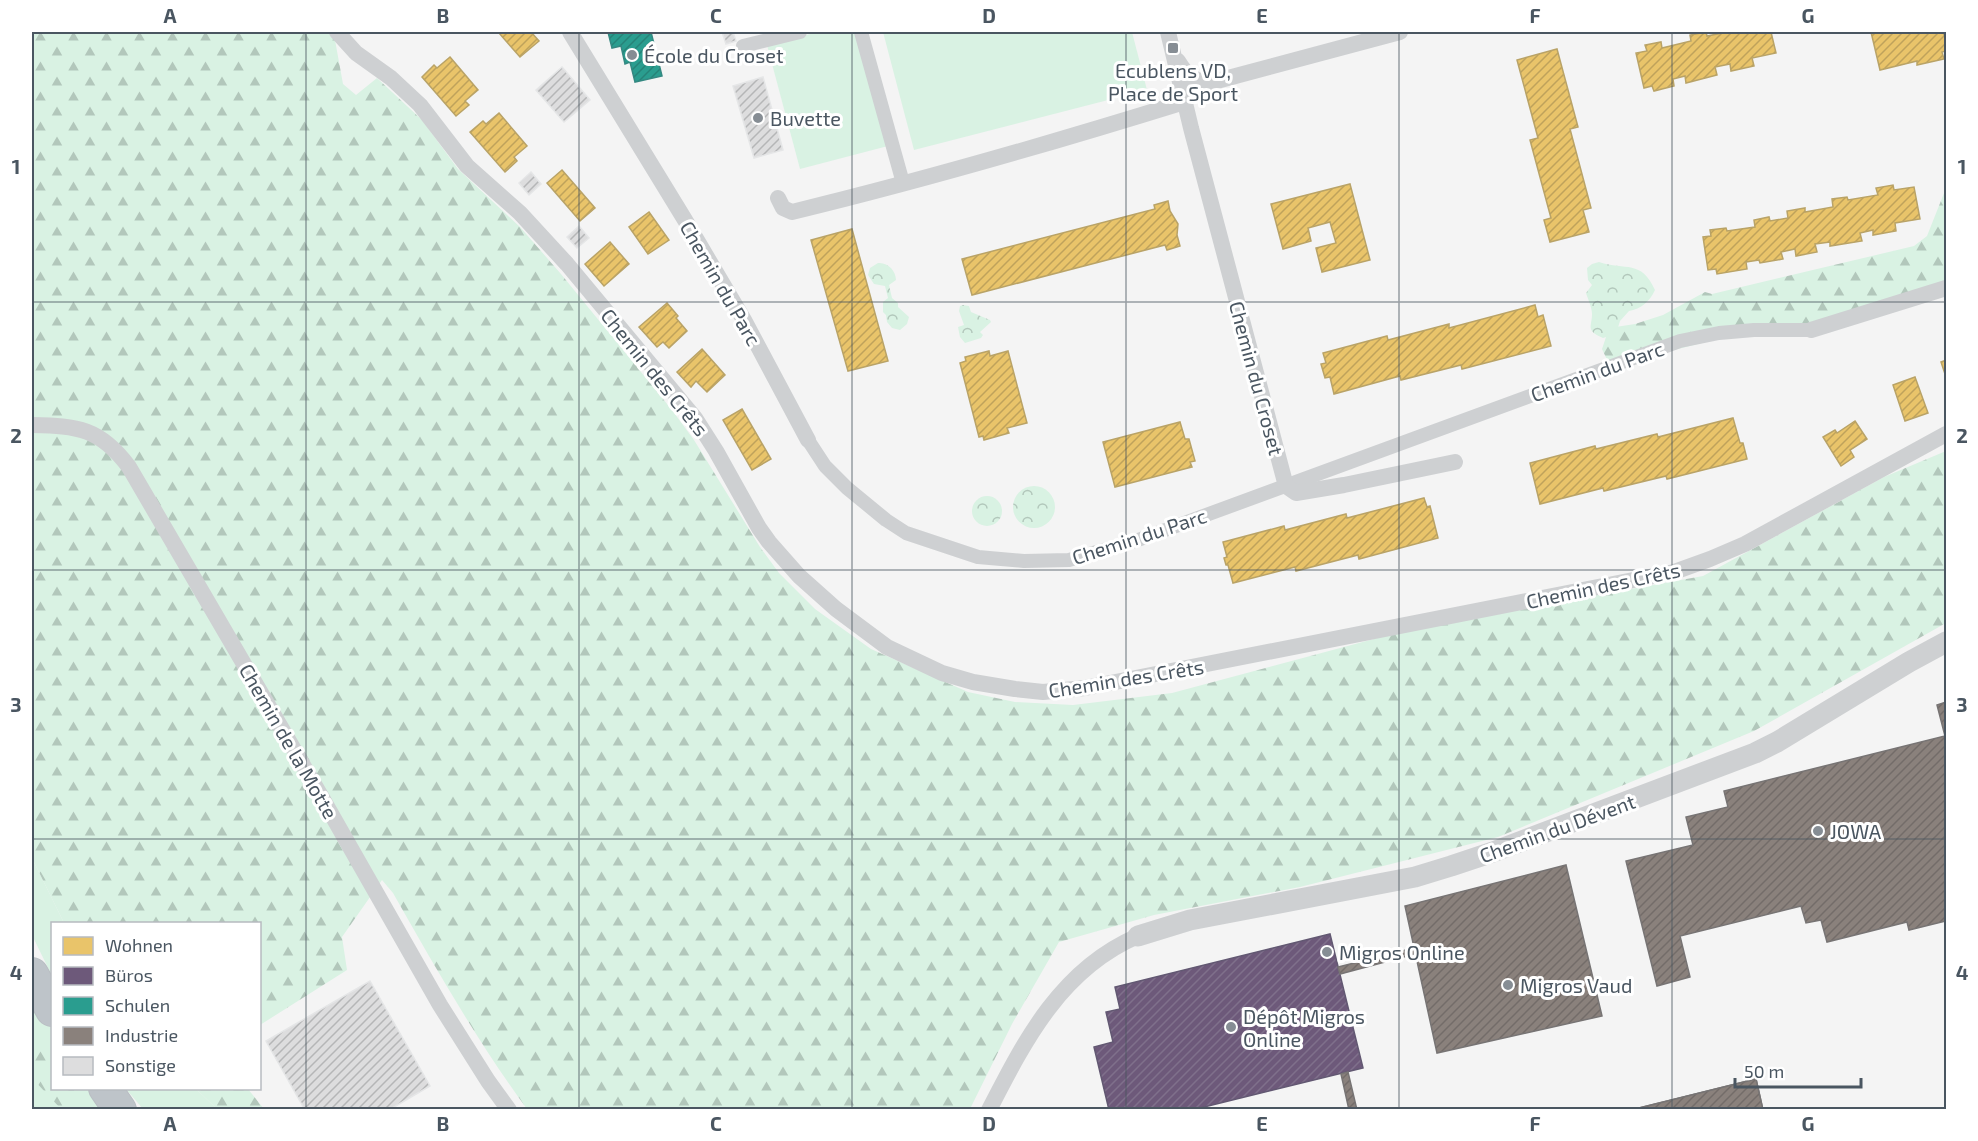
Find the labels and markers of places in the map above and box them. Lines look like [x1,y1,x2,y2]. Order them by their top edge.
marker: Ecublens VD, Place de Sport [1166,41,1180,55]
place label: École du Croset [644,43,784,67]
marker: École du Croset [625,48,639,62]
place label: Ecublens VD, Place de Sport [1108,58,1238,105]
place label: Buvette [770,106,841,130]
marker: Buvette [751,111,765,125]
place label: JOWA [1830,819,1882,843]
marker: JOWA [1811,824,1825,838]
place label: Migros Online [1339,940,1465,964]
marker: Migros Online [1320,945,1334,959]
place label: Migros Vaud [1520,973,1632,997]
marker: Migros Vaud [1501,978,1515,992]
place label: Dépôt Migros Online [1243,1004,1365,1051]
marker: Dépôt Migros Online [1224,1020,1238,1034]

